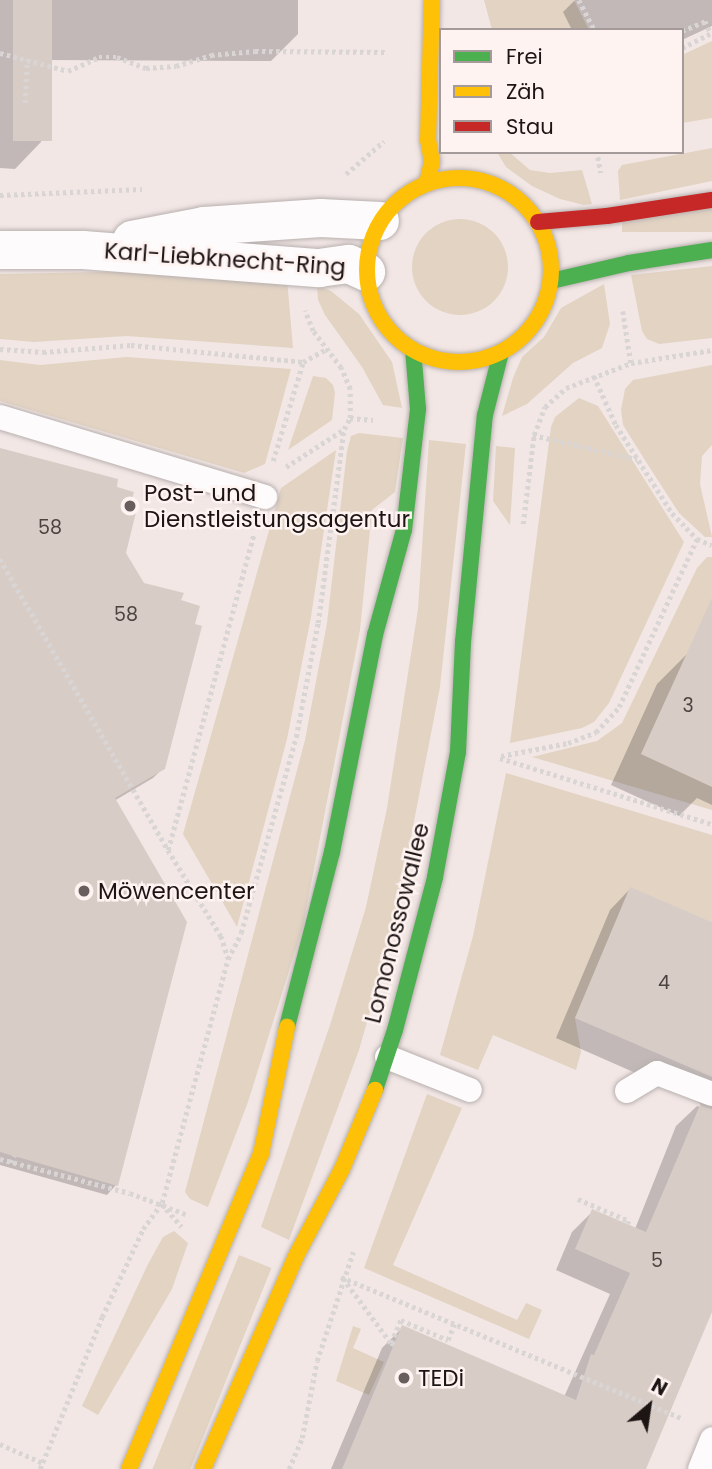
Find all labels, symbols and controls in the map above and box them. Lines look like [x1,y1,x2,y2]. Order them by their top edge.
legend [439,28,684,154]
text: Frei [506,42,543,71]
text: Zäh [506,77,545,106]
text: Stau [506,112,554,141]
street label: Karl-Liebknecht-Ring [103,237,347,281]
place label: Post- und Dienstleistungsagentur [144,479,410,533]
marker: Post- und Dienstleistungsagentur [122,498,138,514]
house number: 58 [38,517,62,539]
house number: 58 [114,604,138,626]
house number: 3 [682,695,694,717]
street label: Lomonossowallee [359,820,435,1026]
place label: Möwencenter [98,877,255,905]
marker: Möwencenter [76,883,92,899]
house number: 4 [658,972,670,994]
house number: 5 [651,1250,663,1272]
place label: TEDi [418,1364,464,1392]
marker: TEDi [396,1370,412,1386]
north arrow [614,1371,684,1441]
text: N [647,1372,672,1402]

